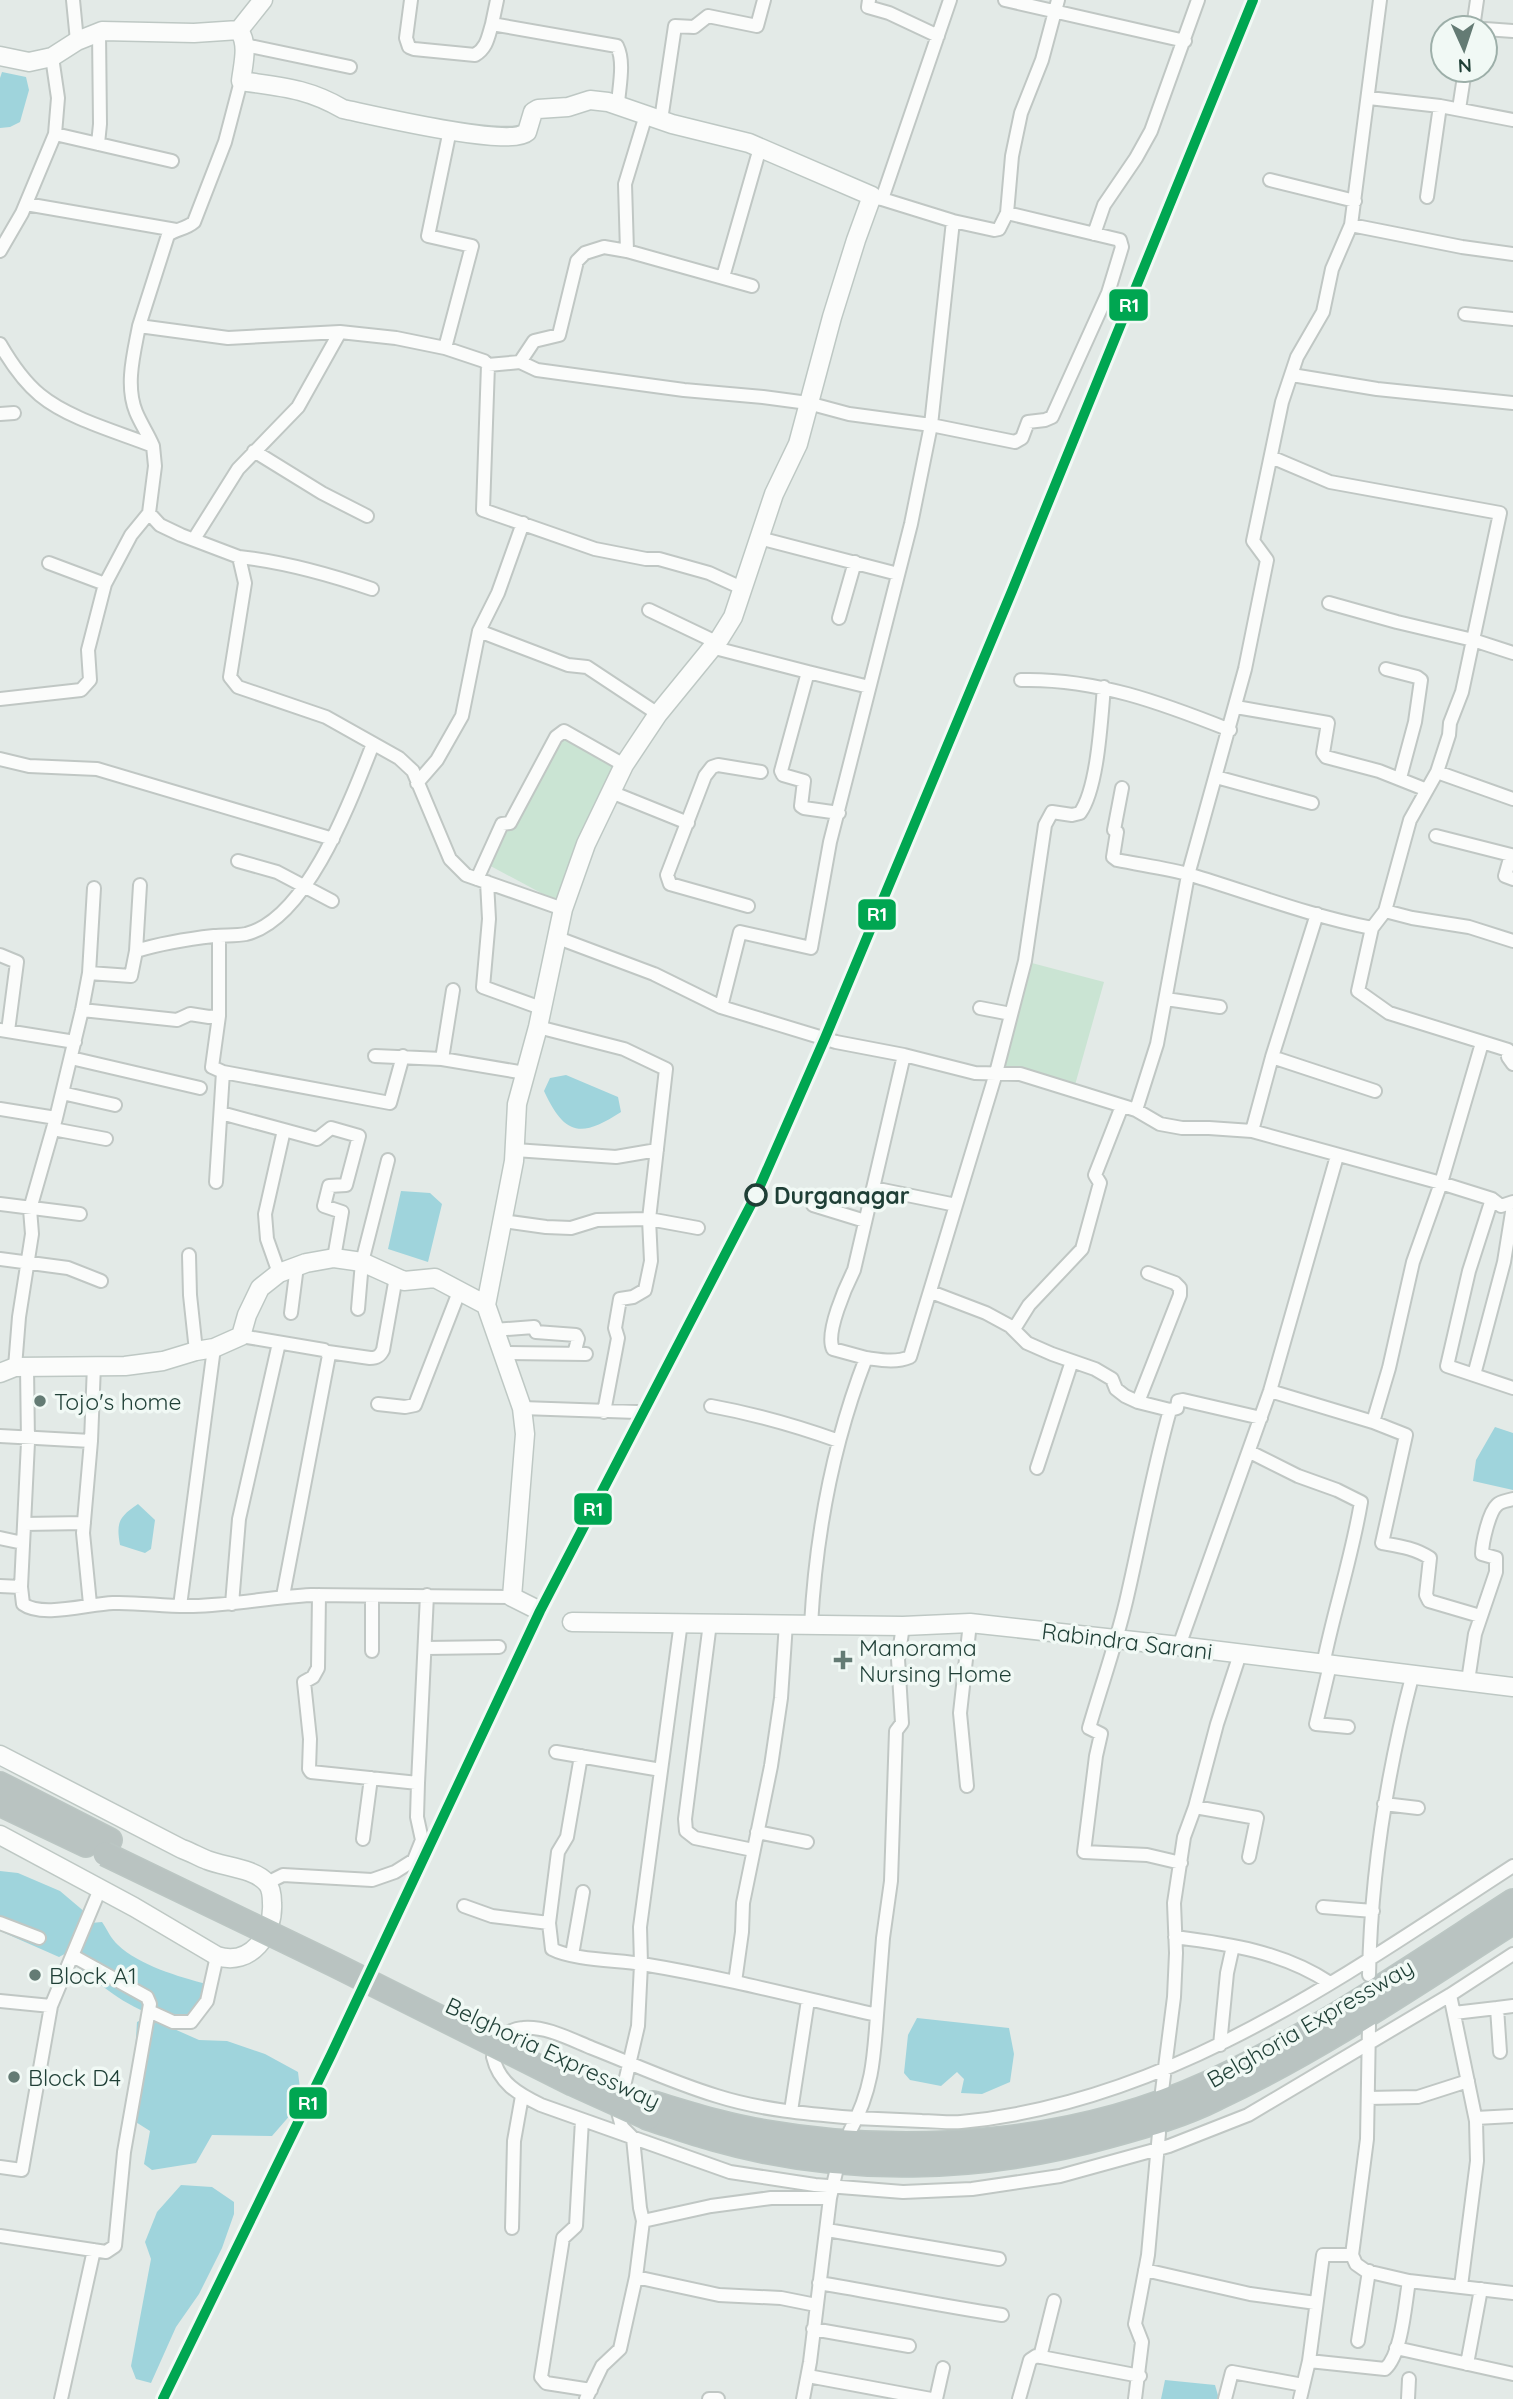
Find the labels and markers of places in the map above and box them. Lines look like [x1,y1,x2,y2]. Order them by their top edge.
place label: Durganagar [774,1181,910,1210]
marker: Durganagar [745,1184,767,1206]
place label: Tojo's home [54,1387,182,1416]
marker: Tojo's home [32,1393,48,1409]
place label: Manorama Nursing Home [859,1633,1012,1688]
marker: Manorama Nursing Home [833,1650,853,1670]
place label: Block A1 [49,1961,137,1990]
marker: Block A1 [27,1967,43,1983]
place label: Block D4 [28,2063,121,2092]
marker: Block D4 [6,2069,22,2085]

